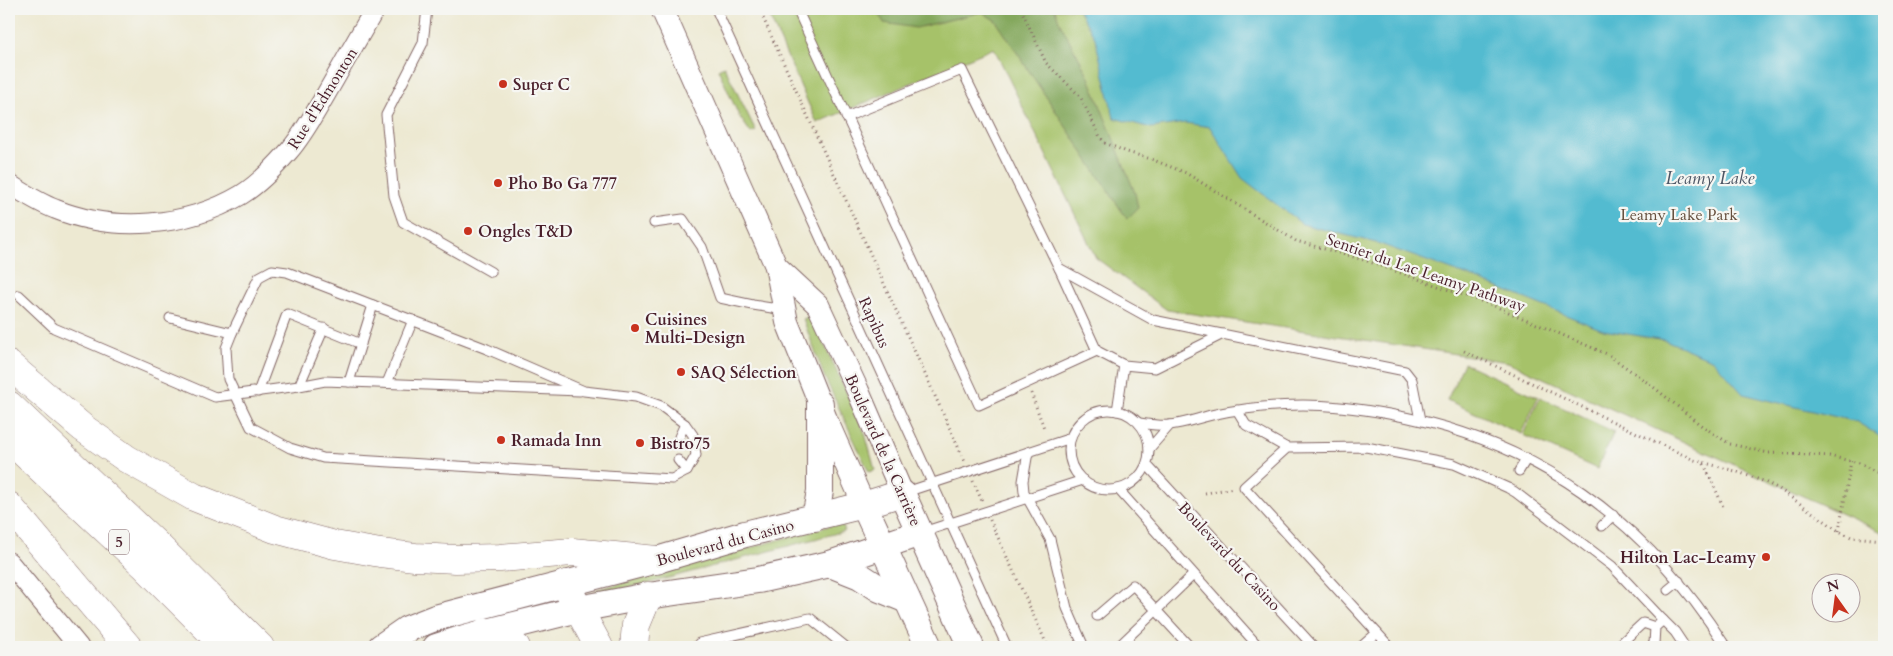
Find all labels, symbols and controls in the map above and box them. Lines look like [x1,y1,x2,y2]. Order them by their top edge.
street label: Rue d'Edmonton [283,43,363,154]
place label: Super C [513,74,570,96]
marker: Super C [497,78,509,90]
water label: Leamy Lake [1666,166,1756,191]
place label: Pho Bo Ga 777 [508,173,617,195]
marker: Pho Bo Ga 777 [492,177,504,189]
park label: Leamy Lake Park [1620,204,1738,226]
place label: Ongles T&D [478,221,573,243]
marker: Ongles T&D [462,225,474,237]
street label: Sentier du Lac Leamy Pathway [1323,228,1529,318]
street label: Rapibus [853,293,895,351]
place label: Cuisines Multi-Design [645,309,746,349]
marker: Cuisines Multi-Design [629,322,641,334]
place label: SAQ Sélection [691,362,797,384]
marker: SAQ Sélection [675,366,687,378]
street label: Boulevard de la Carrière [840,371,927,530]
place label: Ramada Inn [511,430,602,452]
place label: Bistro75 [650,433,710,455]
marker: Ramada Inn [495,434,507,446]
marker: Bistro75 [634,437,646,449]
street label: Boulevard du Casino [1173,497,1286,616]
street label: Boulevard du Casino [654,514,797,572]
road number: 5 [109,530,129,554]
place label: Hilton Lac-Leamy [1620,547,1756,569]
marker: Hilton Lac-Leamy [1760,551,1772,563]
north arrow [1810,574,1860,624]
text: N [1825,575,1841,597]

